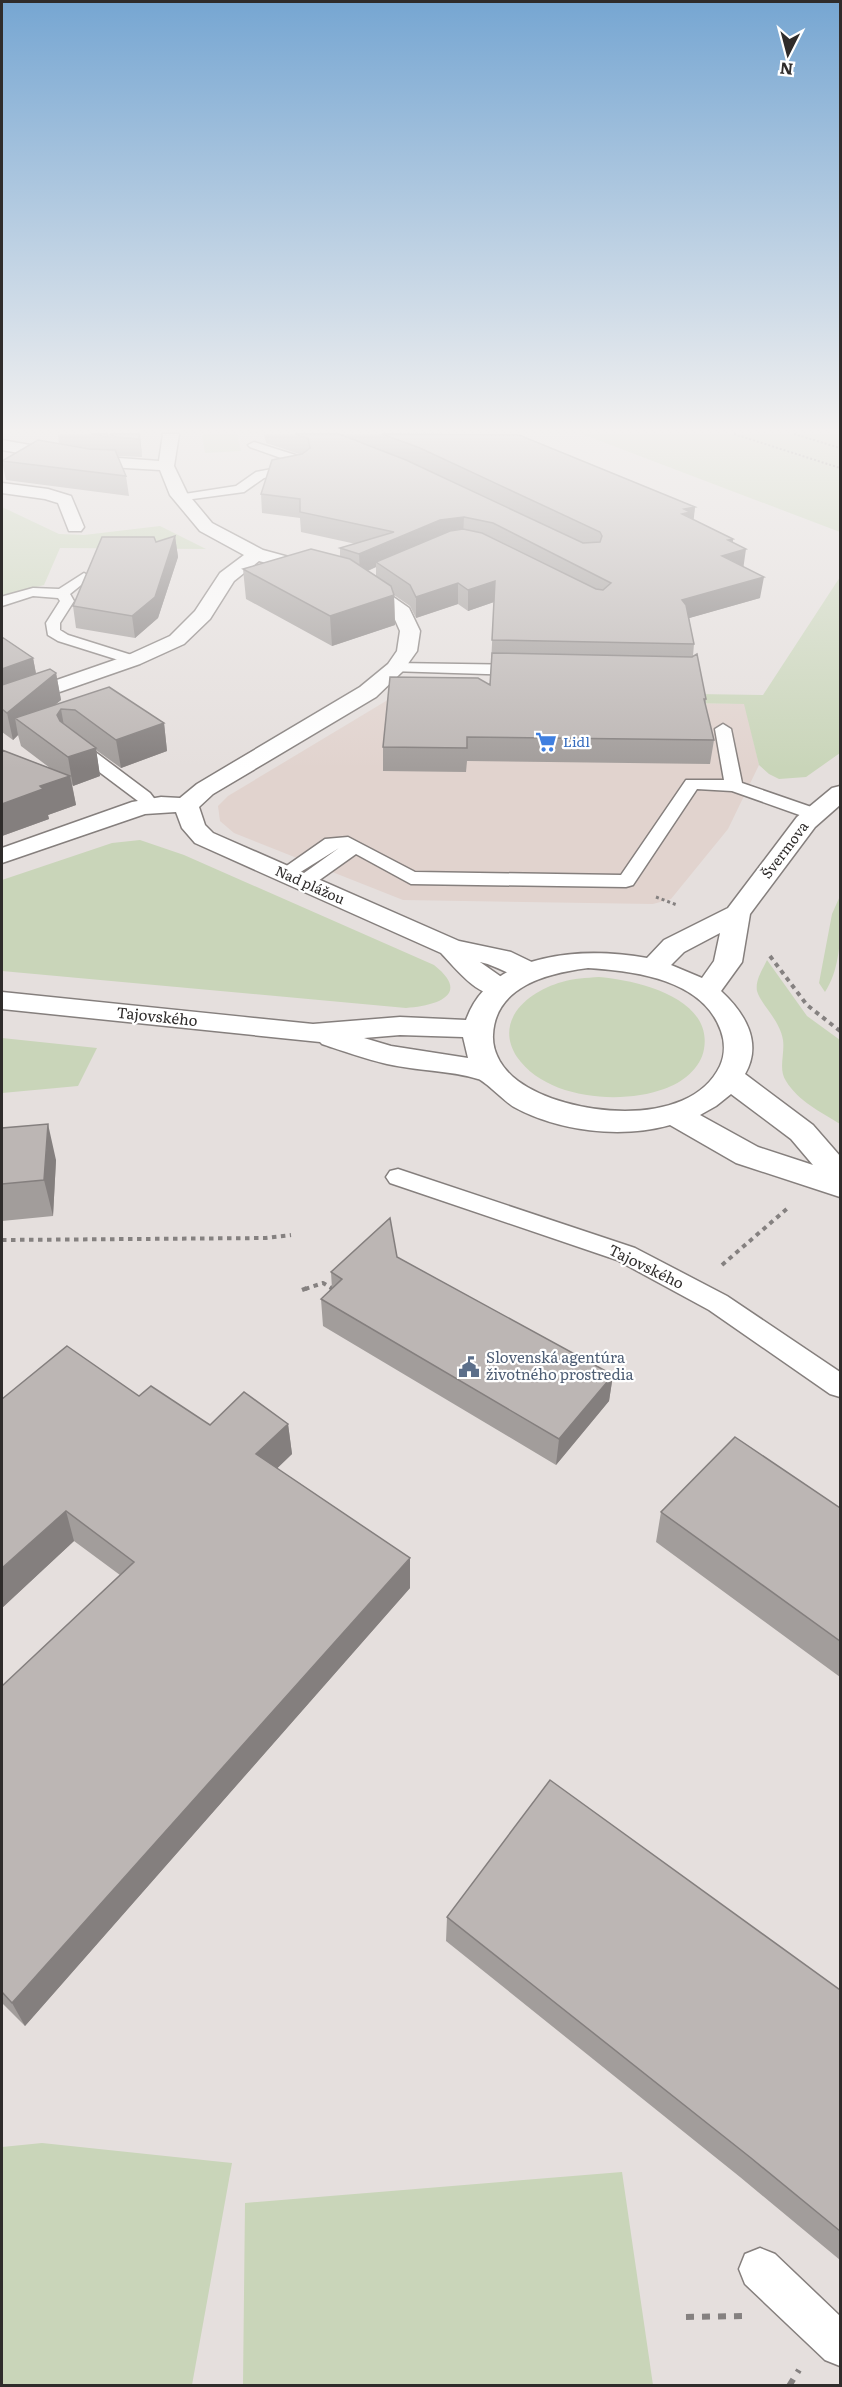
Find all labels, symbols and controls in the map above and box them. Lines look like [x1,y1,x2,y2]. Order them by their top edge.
north arrow [758,24,818,84]
text: N [778,57,794,83]
supermarket icon: Lidl [534,730,558,754]
place label: Lidl [563,731,590,751]
street label: Švermova [756,816,813,882]
street label: Nad plážou [272,860,349,908]
street label: Tajovského [115,1000,199,1031]
street label: Tajovského [605,1237,689,1294]
place label: Slovenská agentúra životného prostredia [486,1345,635,1385]
public building icon: Slovenská agentúra životného prostredia [457,1355,481,1379]

